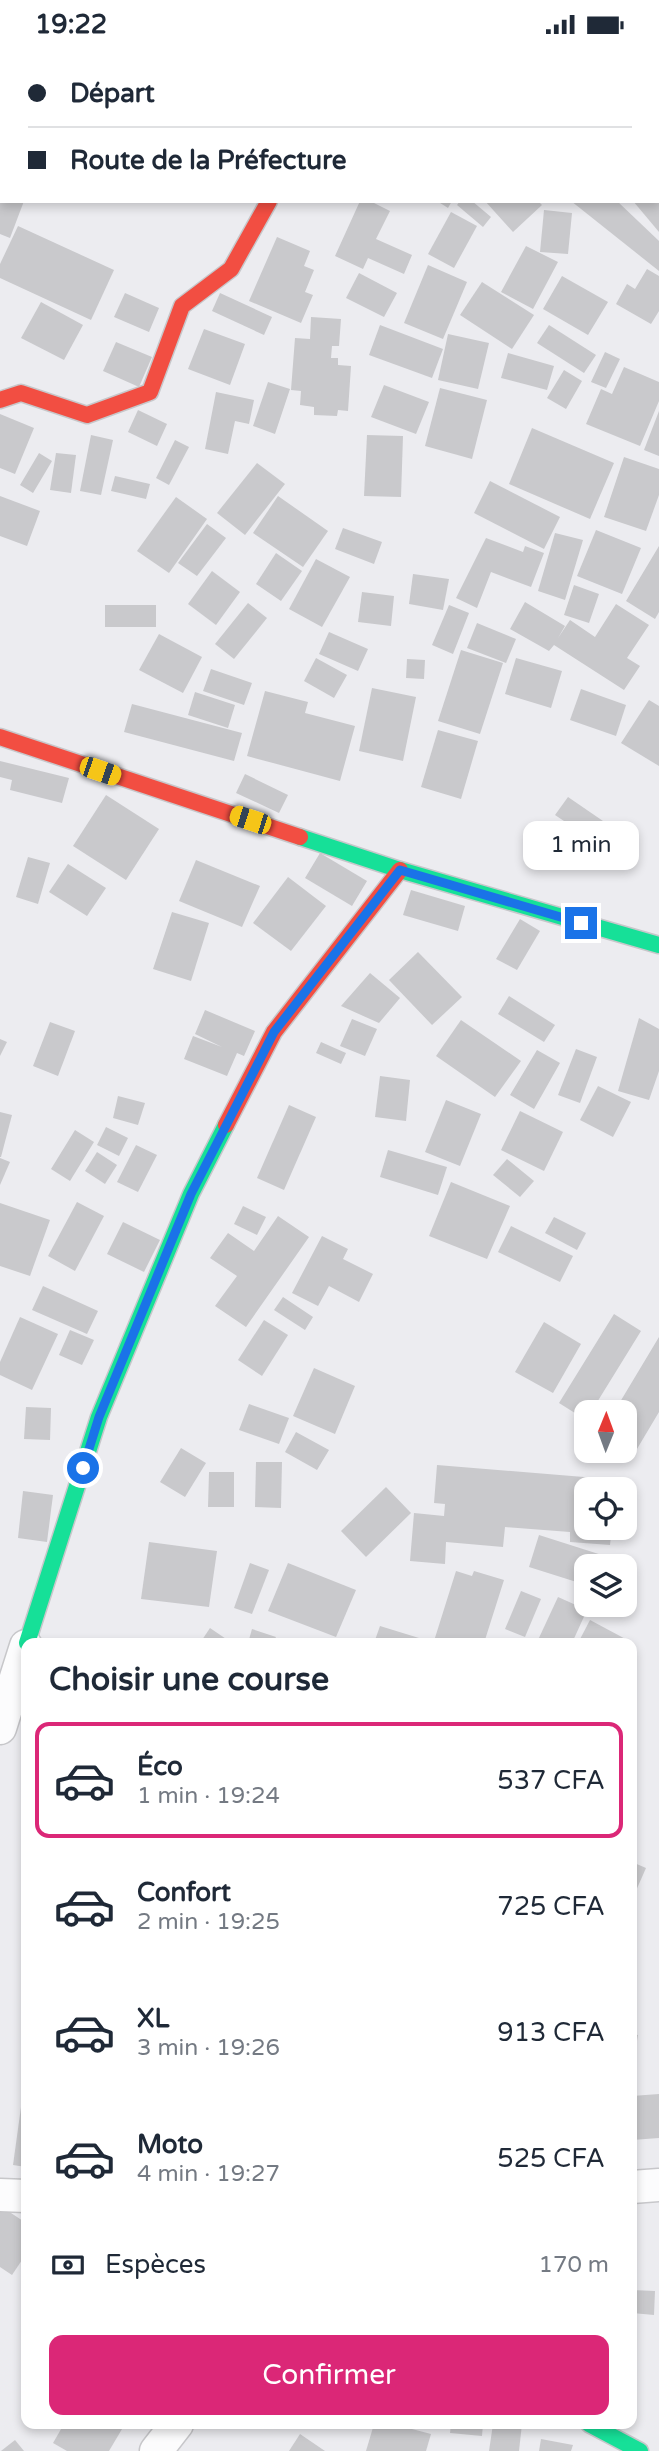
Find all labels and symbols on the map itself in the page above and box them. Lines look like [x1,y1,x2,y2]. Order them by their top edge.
car [77,754,124,788]
car [227,804,274,836]
callout: 1 min [523,821,639,871]
route end [565,907,597,939]
north arrow [574,1400,637,1463]
route start [67,1452,99,1484]

